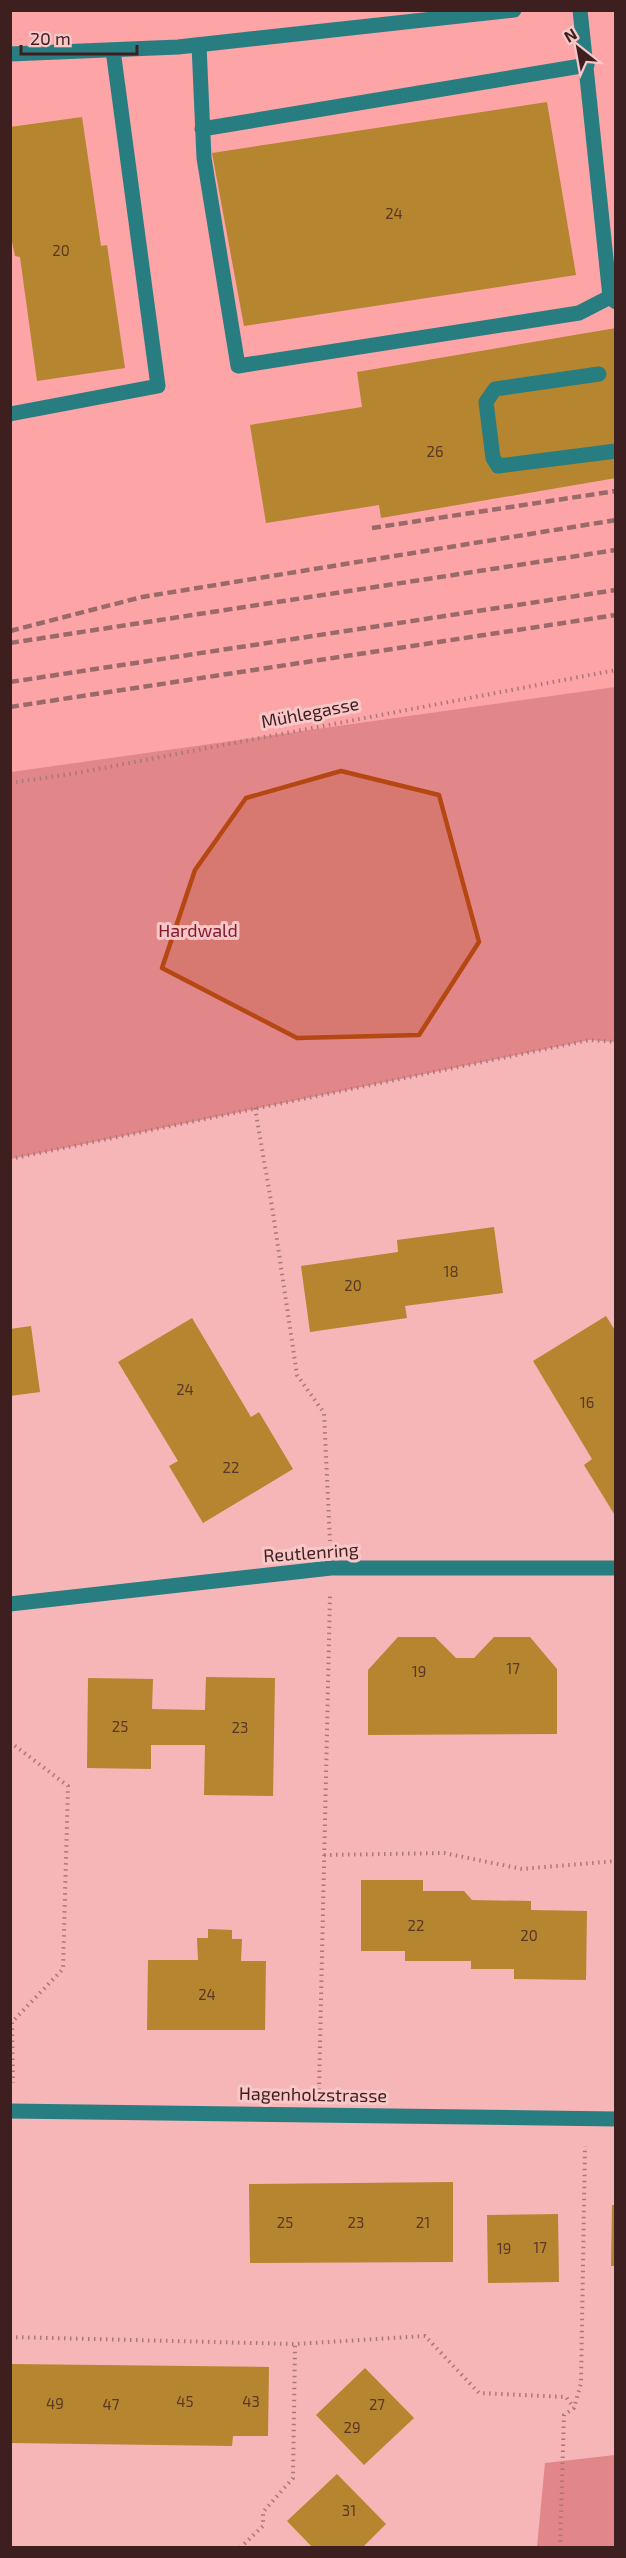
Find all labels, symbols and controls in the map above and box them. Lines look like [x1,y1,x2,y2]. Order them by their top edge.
scale bar [21,18,136,56]
north arrow [548,18,608,78]
text: N [560,24,580,46]
text: 20 m [30,27,71,49]
house number: 24 [385,204,403,222]
house number: 20 [52,241,70,259]
house number: 26 [426,442,444,460]
street label: Mühlegasse [259,692,361,732]
park label: Hardwald [158,919,238,941]
house number: 18 [443,1262,459,1280]
house number: 20 [344,1276,362,1294]
house number: 24 [176,1380,194,1398]
house number: 16 [580,1393,594,1411]
house number: 22 [223,1458,239,1476]
street label: Reutlenring [263,1538,359,1566]
house number: 17 [506,1659,520,1677]
house number: 19 [412,1662,426,1680]
house number: 25 [112,1717,128,1735]
house number: 23 [232,1718,248,1736]
house number: 22 [408,1916,424,1934]
house number: 20 [520,1926,538,1944]
house number: 24 [198,1985,216,2003]
street label: Hagenholzstrasse [239,2082,387,2106]
house number: 25 [277,2213,293,2231]
house number: 23 [348,2213,364,2231]
house number: 21 [416,2213,430,2231]
house number: 17 [533,2238,547,2256]
house number: 19 [497,2239,511,2257]
house number: 45 [176,2392,194,2410]
house number: 43 [242,2392,260,2410]
house number: 49 [46,2394,64,2412]
house number: 47 [103,2395,120,2413]
house number: 27 [369,2395,385,2413]
house number: 29 [343,2418,361,2436]
house number: 31 [342,2501,356,2519]

